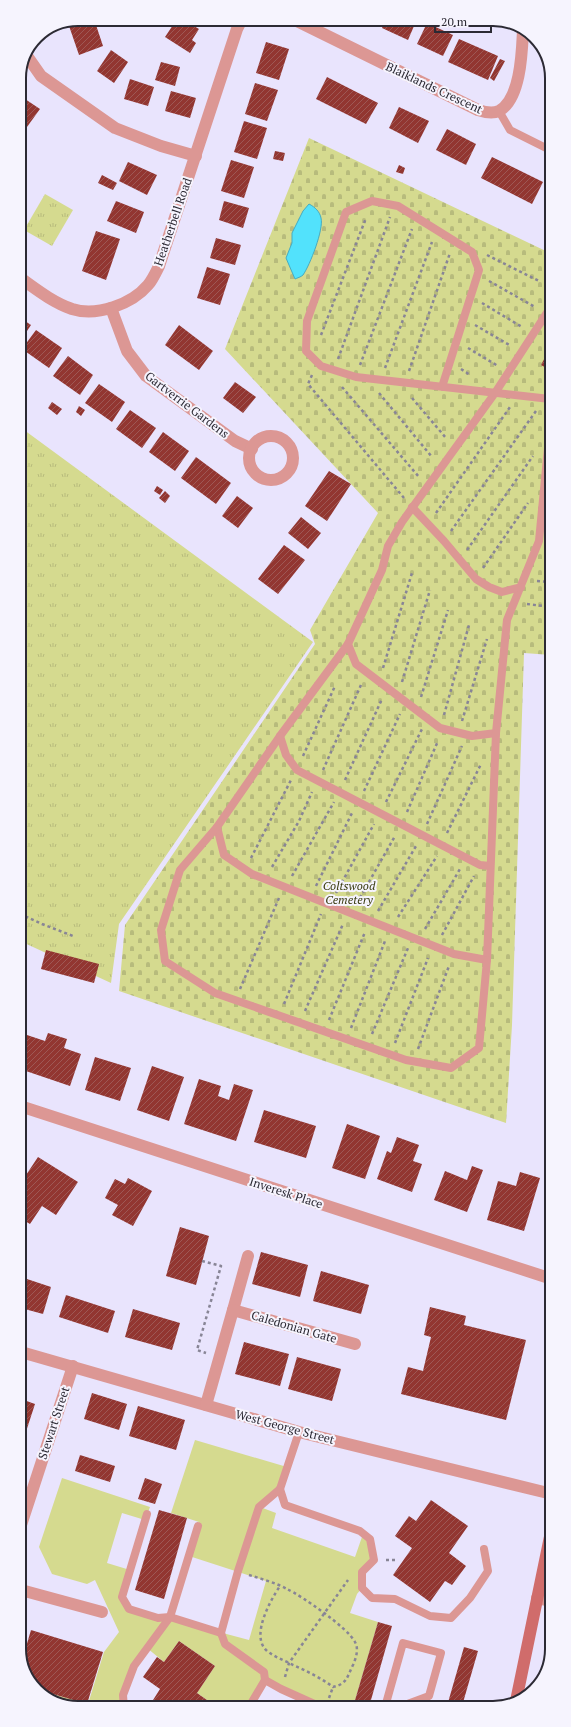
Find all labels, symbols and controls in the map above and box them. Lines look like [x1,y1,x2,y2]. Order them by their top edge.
scale bar [435,8,491,34]
text: 20 m [441,14,468,29]
street label: Blaiklands Crescent [383,59,485,117]
street label: Heatherbell Road [150,175,195,268]
street label: Gartverrie Gardens [142,368,232,441]
park label: Coltswood Cemetery [323,878,376,907]
street label: Inveresk Place [247,1174,325,1211]
street label: Caledonian Gate [250,1307,339,1346]
street label: Stewart Street [35,1384,73,1461]
street label: West George Street [234,1406,337,1447]

